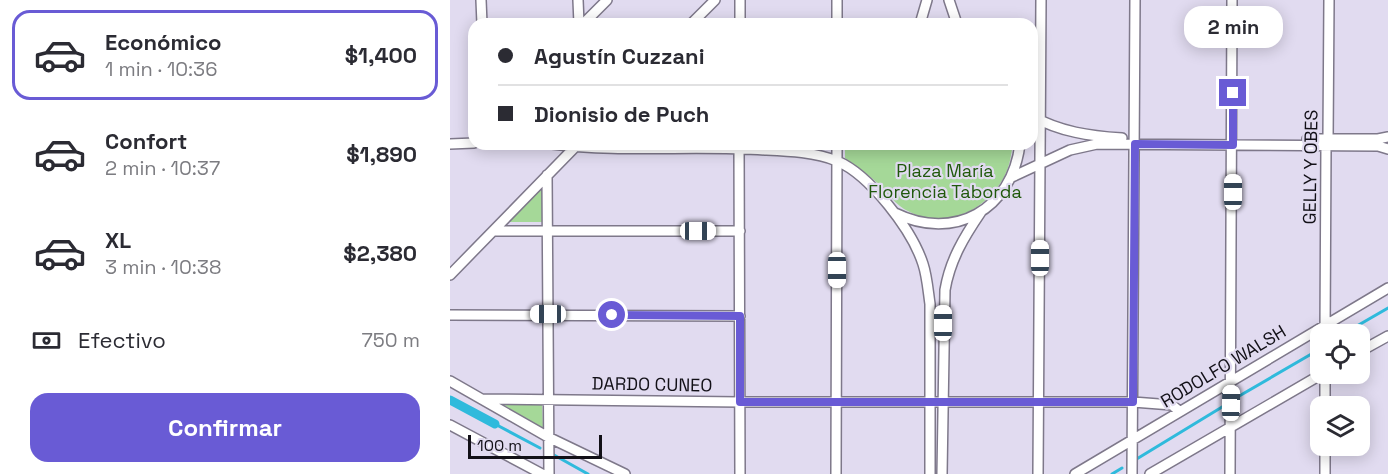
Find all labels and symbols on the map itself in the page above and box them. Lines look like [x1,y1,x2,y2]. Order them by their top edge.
callout: 2 min [1184,6,1282,48]
route end [1219,79,1246,106]
street label: GELLY Y OBES [1298,109,1322,225]
park label: Plaza María Florencia Taborda [868,159,1022,203]
car [1224,174,1242,210]
car [680,222,716,240]
car [1031,240,1049,276]
car [828,252,846,288]
route start [598,301,625,328]
car [530,305,566,323]
car [934,305,952,341]
street label: RODOLFO WALSH [1156,320,1290,412]
street label: DARDO CUNEO [591,371,713,397]
car [1222,385,1240,421]
scale bar [468,432,602,460]

